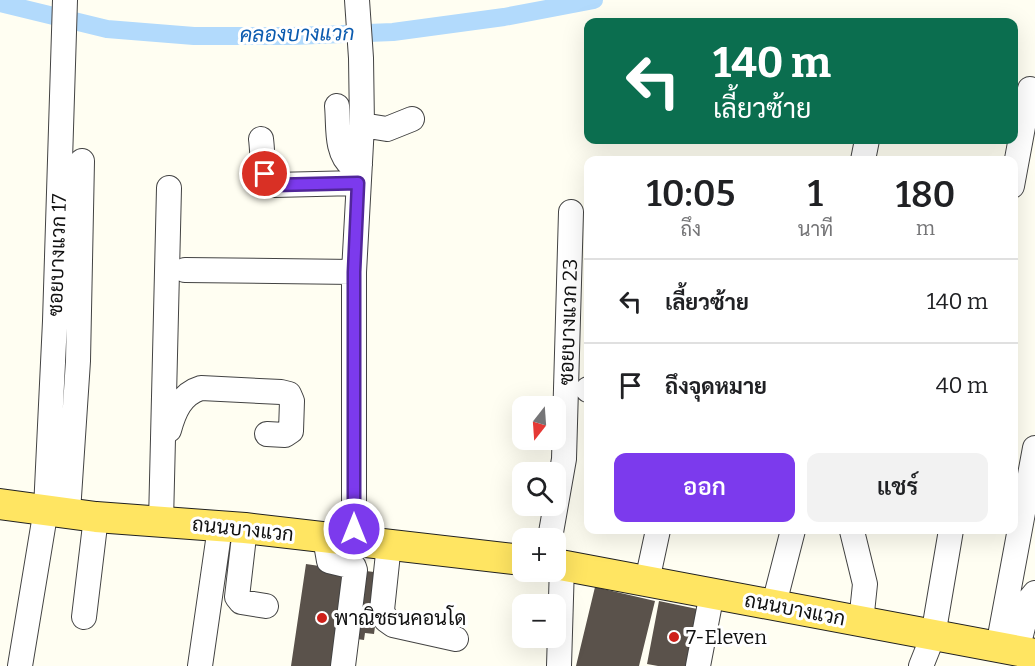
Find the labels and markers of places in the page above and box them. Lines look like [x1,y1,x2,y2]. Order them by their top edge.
pin [239,148,290,199]
place label: พาณิชธนคอนโด [334,605,466,630]
marker: พาณิชธนคอนโด [315,611,329,625]
place label: 7-Eleven [686,625,767,649]
marker: 7-Eleven [667,630,681,644]

